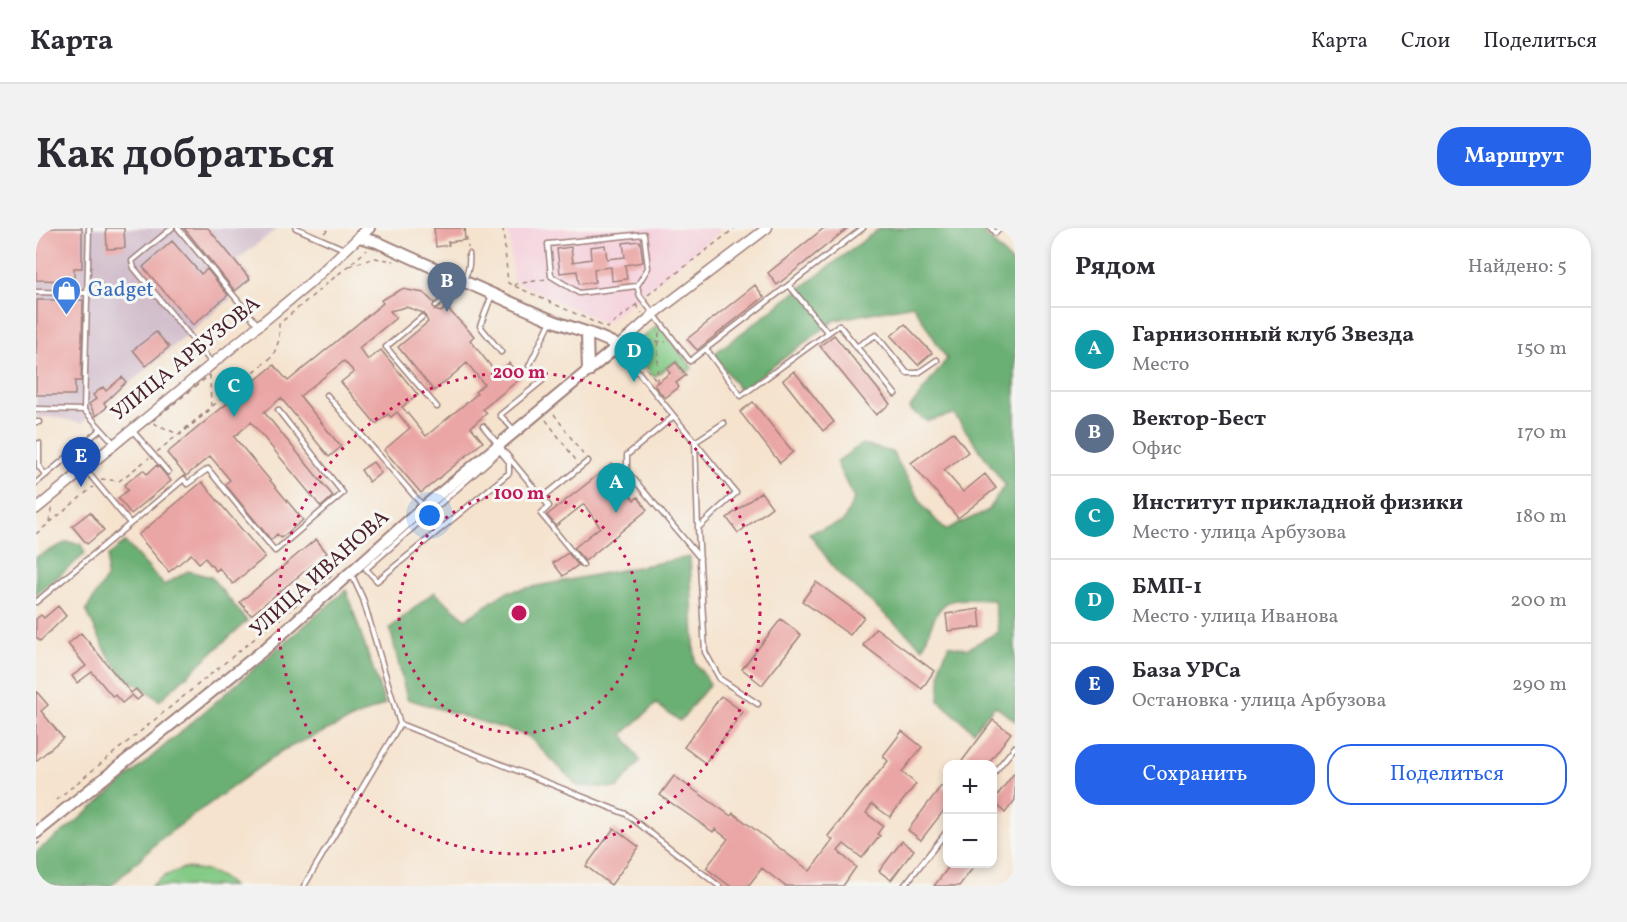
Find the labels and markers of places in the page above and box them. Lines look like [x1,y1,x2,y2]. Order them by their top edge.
pin: B [428,262,466,312]
shop icon: Gadget [51,274,83,316]
place label: Gadget [88,276,154,305]
pin: D [614,332,654,382]
pin: C [214,368,254,417]
pin: E [62,438,100,487]
pin: A [596,464,636,513]
centre of rings [509,603,529,623]

